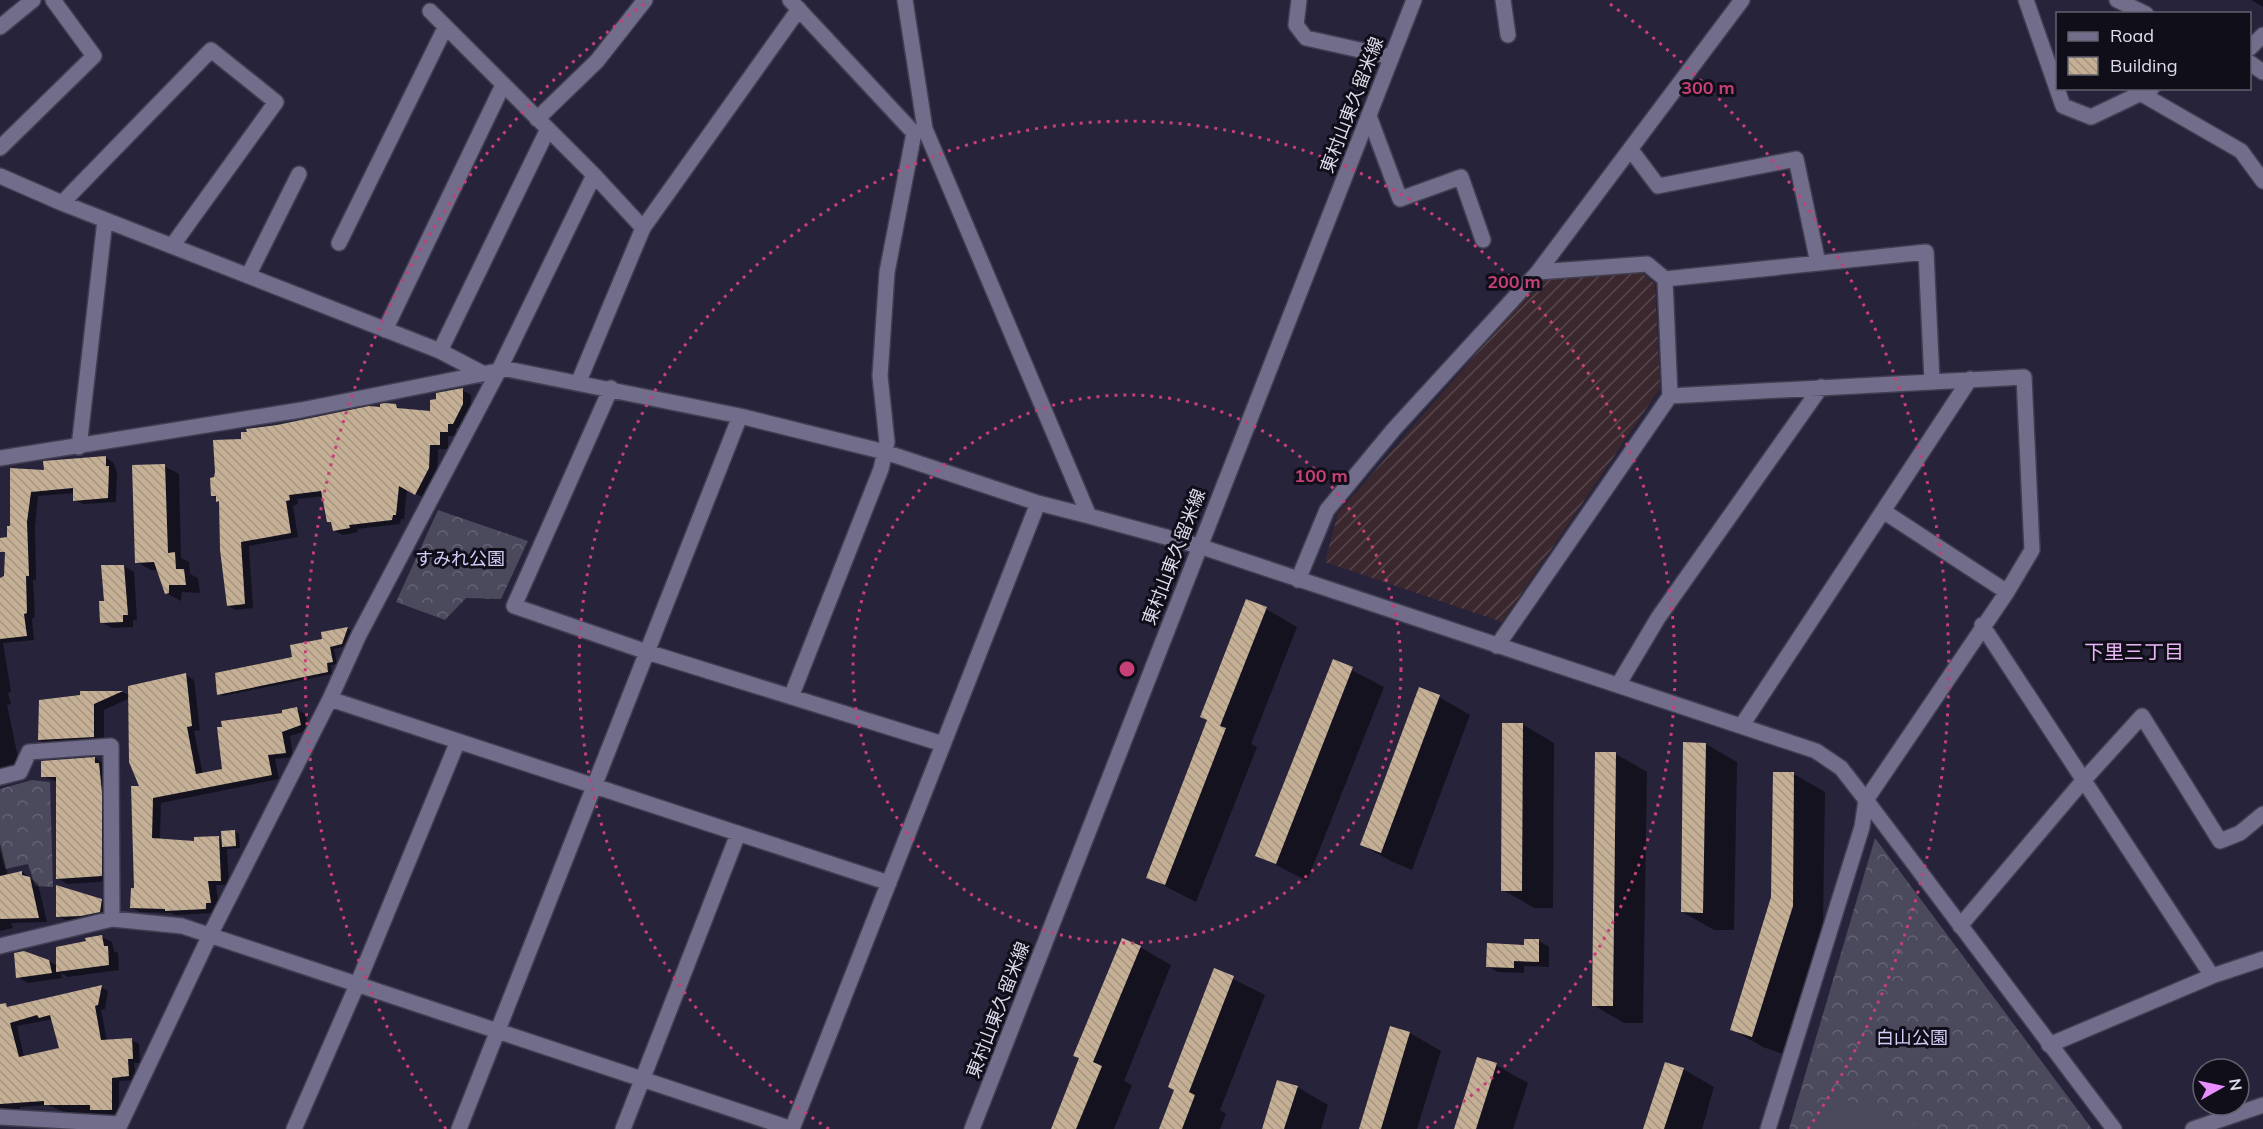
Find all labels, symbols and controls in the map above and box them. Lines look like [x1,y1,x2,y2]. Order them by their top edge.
legend [2056,12,2251,90]
text: Road [2110,24,2154,47]
street label: 東村山東久留米線 [1315,33,1388,176]
text: Building [2110,54,2178,77]
text: 300 m [1681,76,1735,99]
text: 200 m [1487,270,1541,293]
text: 100 m [1294,464,1348,487]
street label: 東村山東久留米線 [1137,485,1210,628]
park label: すみれ公園 [415,547,505,570]
district label: 下里三丁目 [2084,639,2184,664]
centre of rings [1117,659,1137,679]
street label: 東村山東久留米線 [961,938,1034,1081]
park label: 白山公園 [1876,1026,1948,1049]
north arrow [2191,1057,2251,1117]
text: N [2225,1077,2247,1092]

